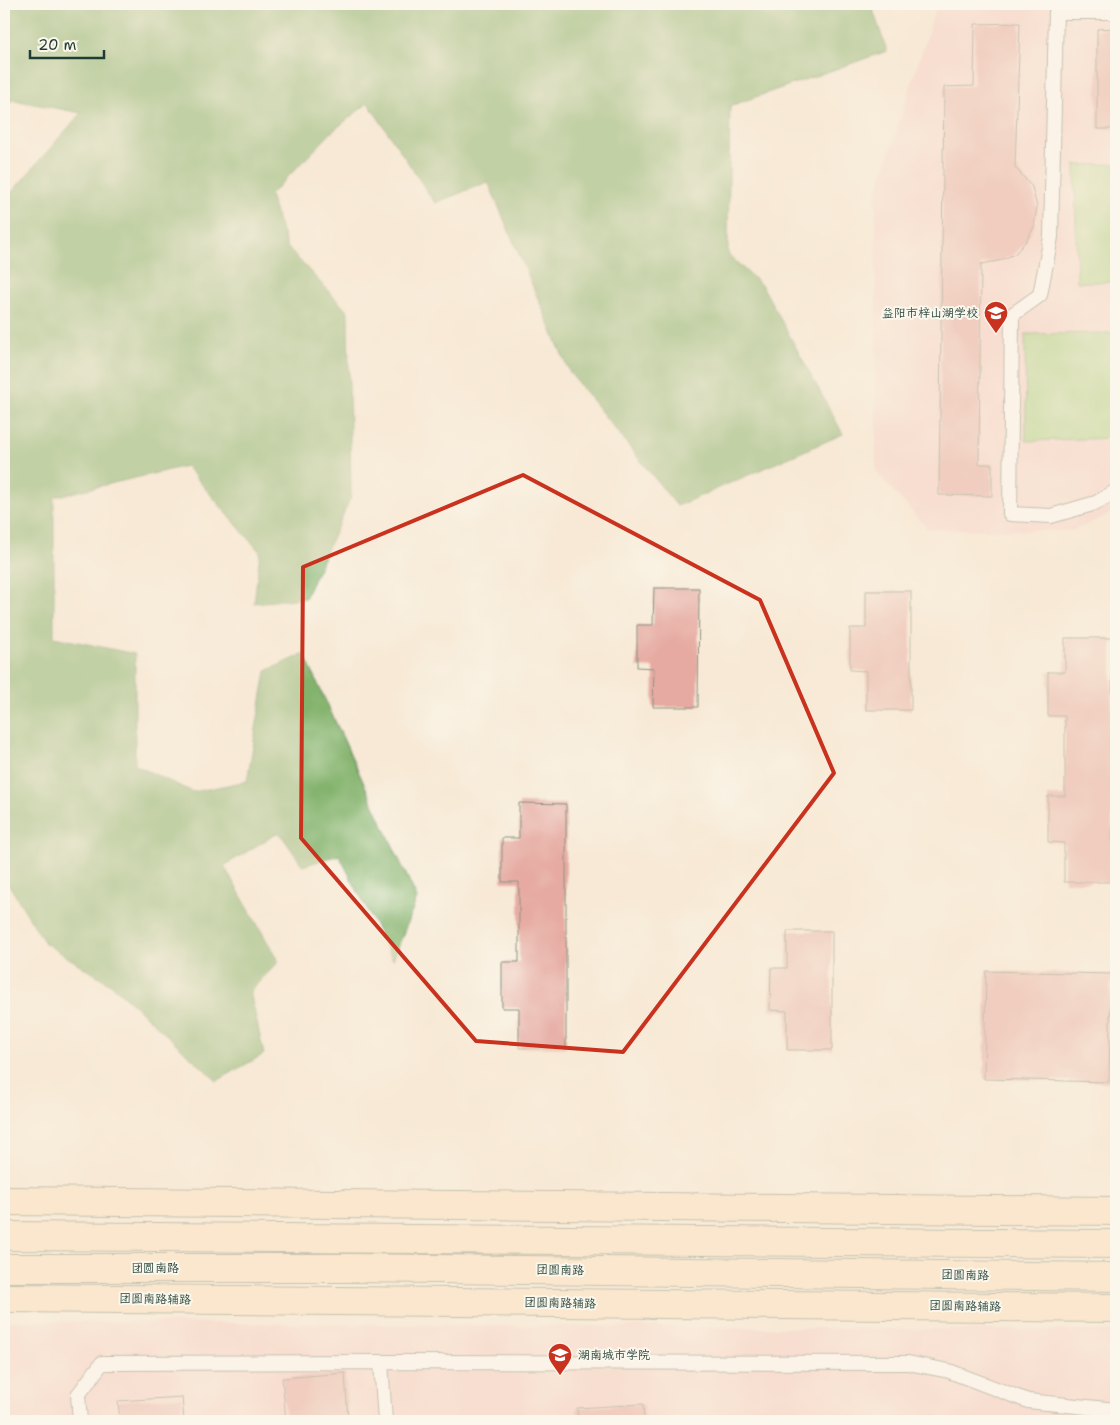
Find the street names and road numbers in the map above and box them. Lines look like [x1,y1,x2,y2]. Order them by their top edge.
street label: 团圆南路 [131,1260,179,1276]
street label: 团圆南路 [536,1262,584,1278]
street label: 团圆南路 [941,1267,989,1283]
street label: 团圆南路辅路 [119,1290,191,1308]
street label: 团圆南路辅路 [524,1294,596,1312]
street label: 团圆南路辅路 [929,1297,1001,1315]

